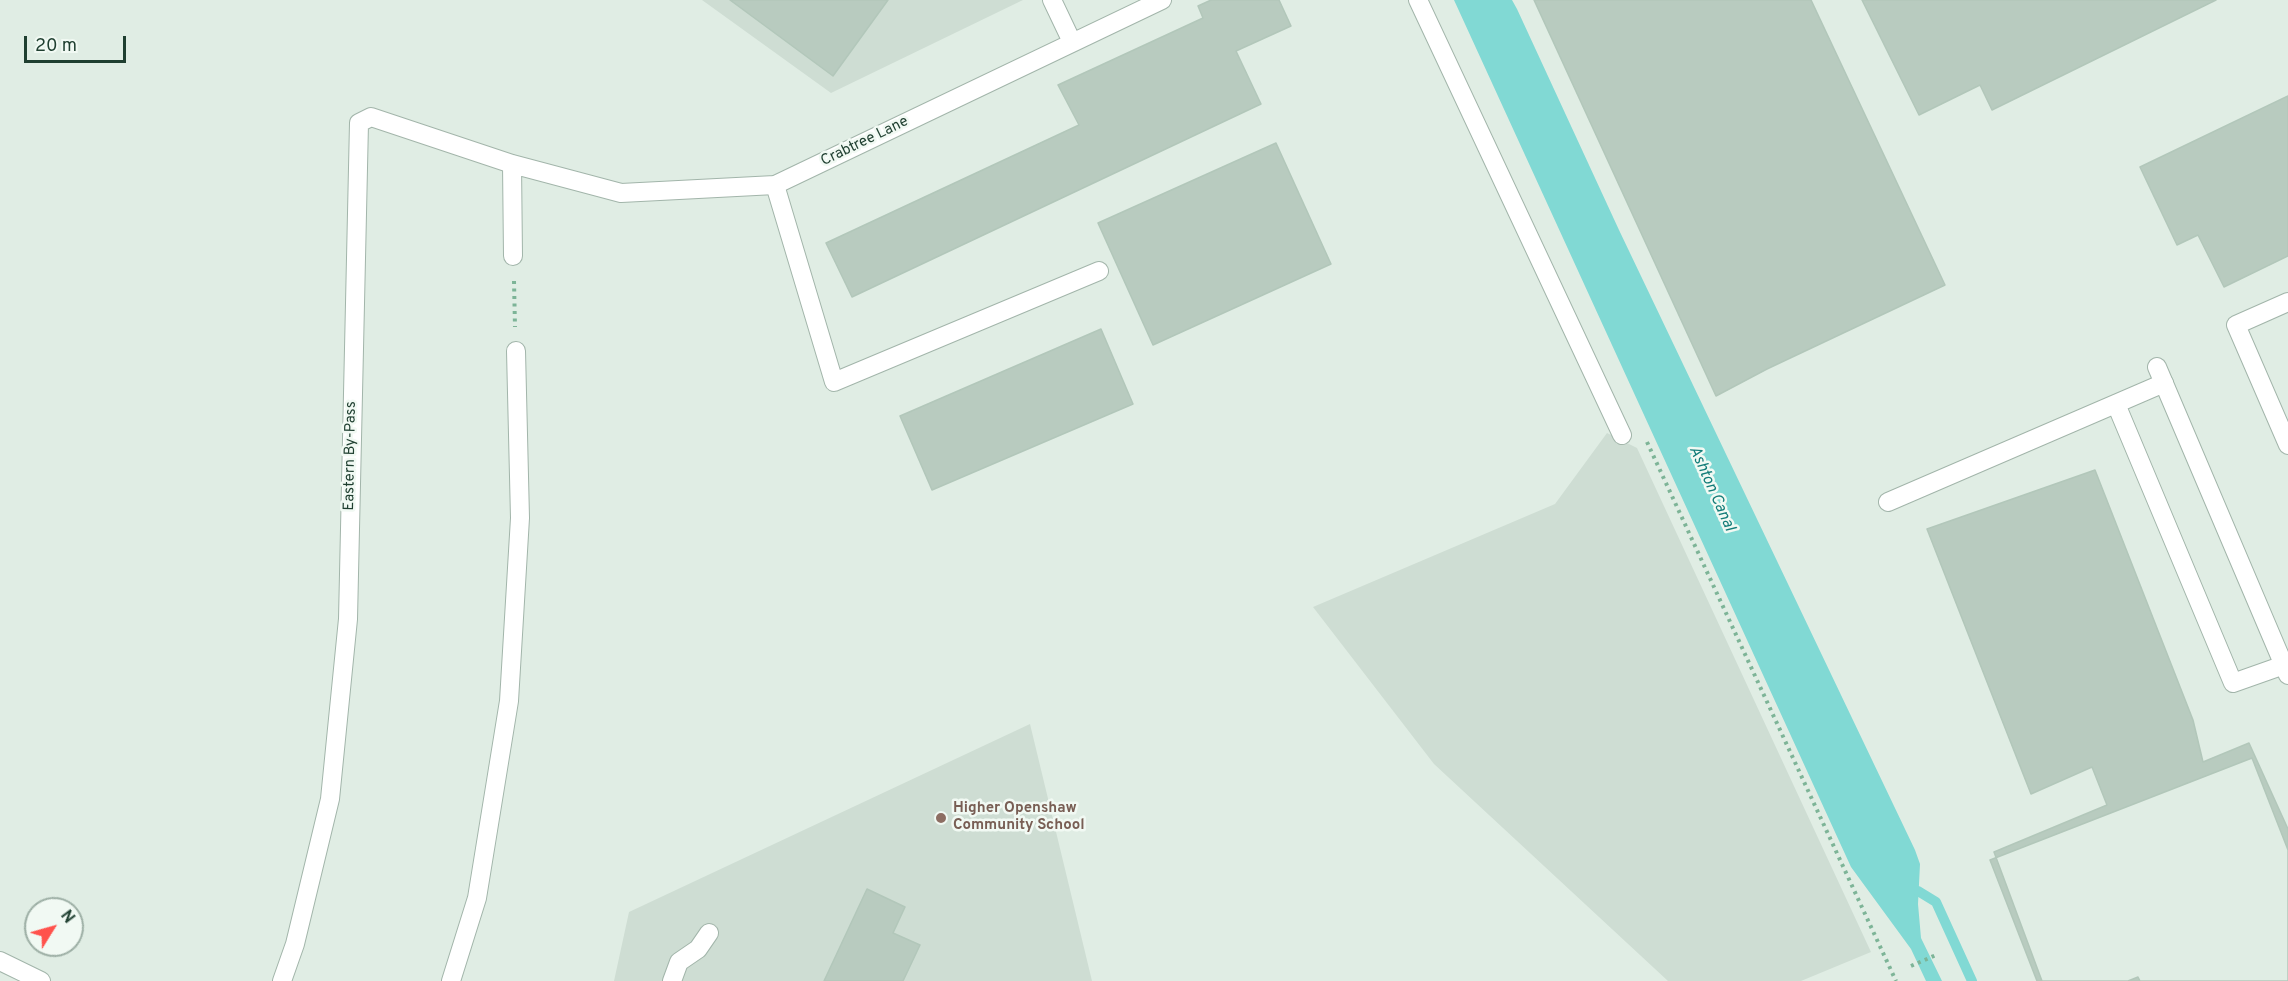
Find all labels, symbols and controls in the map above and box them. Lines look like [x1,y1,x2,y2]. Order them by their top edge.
scale bar [27,24,129,62]
text: 20 m [35,35,77,58]
street label: Crabtree Lane [818,113,912,171]
street label: Eastern By-Pass [341,401,361,511]
water label: Ashton Canal [1684,443,1738,535]
place label: Higher Openshaw Community School [953,800,1085,835]
marker: Higher Openshaw Community School [934,811,948,825]
north arrow [24,897,84,957]
text: N [55,907,78,928]

